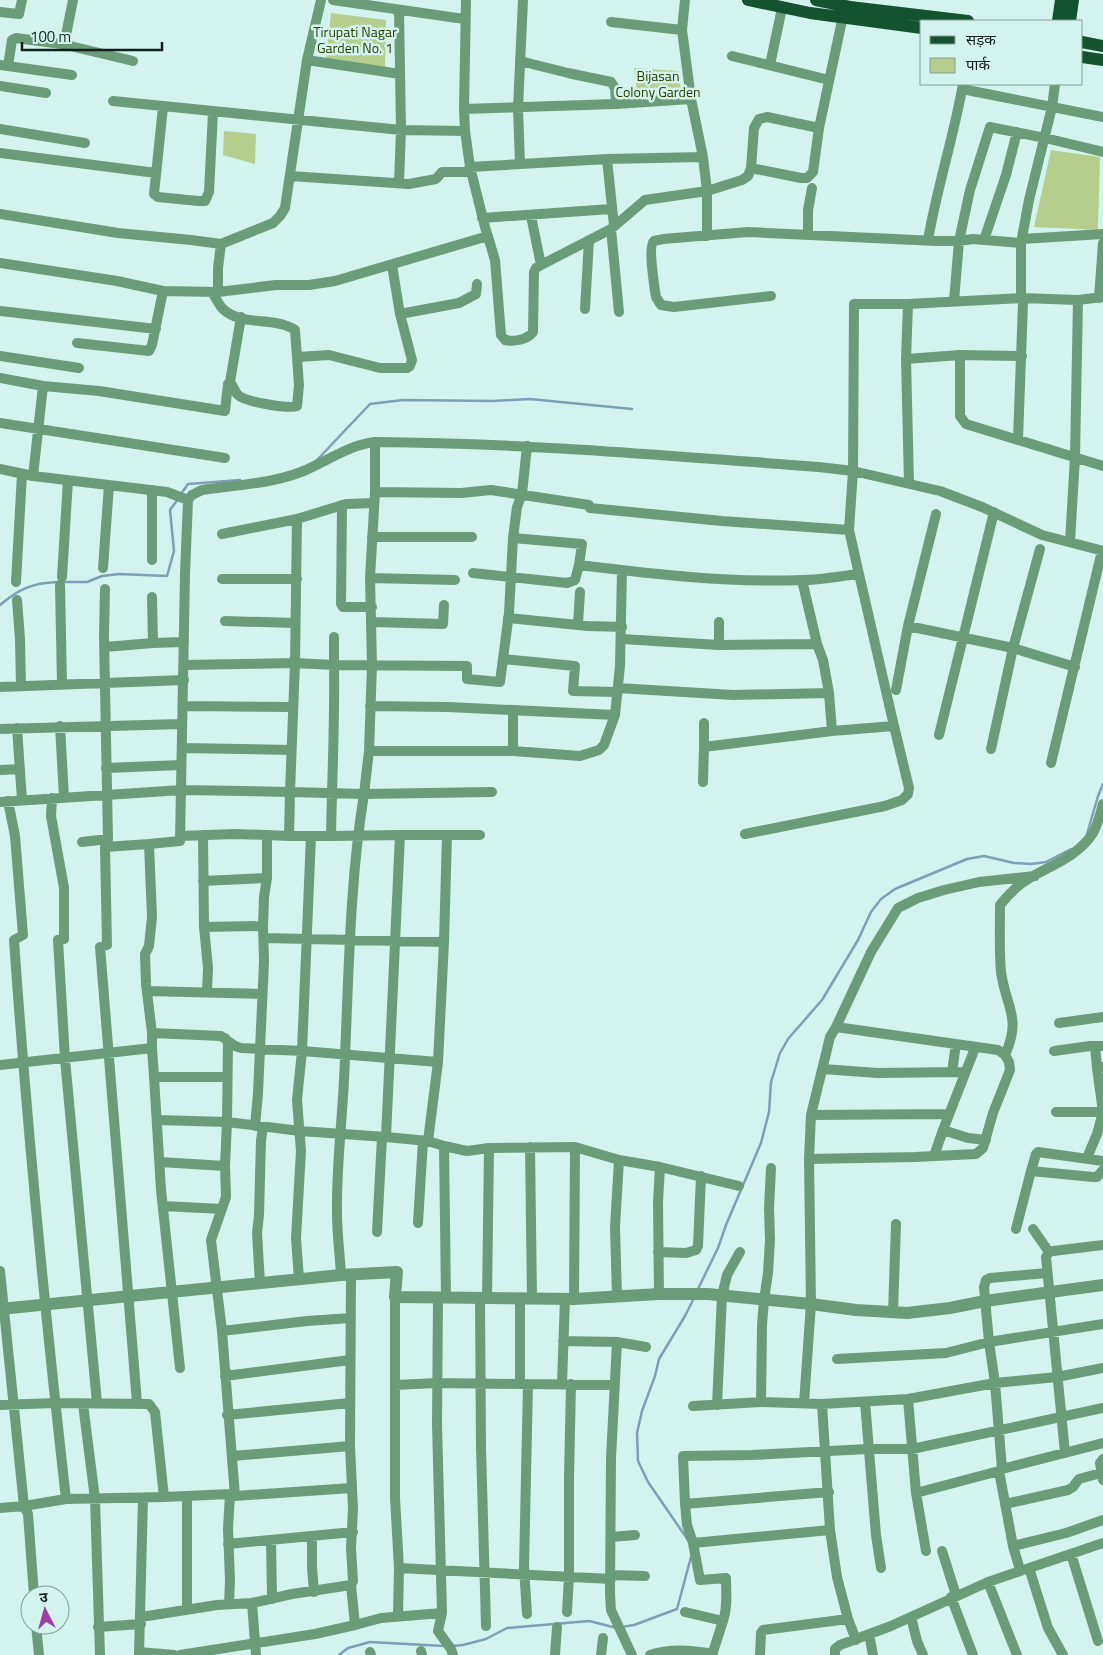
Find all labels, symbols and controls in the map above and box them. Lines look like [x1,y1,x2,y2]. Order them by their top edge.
scale bar [22,20,162,52]
legend [920,20,1083,85]
park label: Tirupati Nagar Garden No. 1 [313,21,397,58]
text: 100 m [30,25,71,48]
text: सड़क [966,28,996,51]
text: पार्क [966,53,990,76]
park label: Bijasan Colony Garden [615,65,701,102]
north arrow [20,1585,70,1635]
text: उ [38,1586,50,1607]

